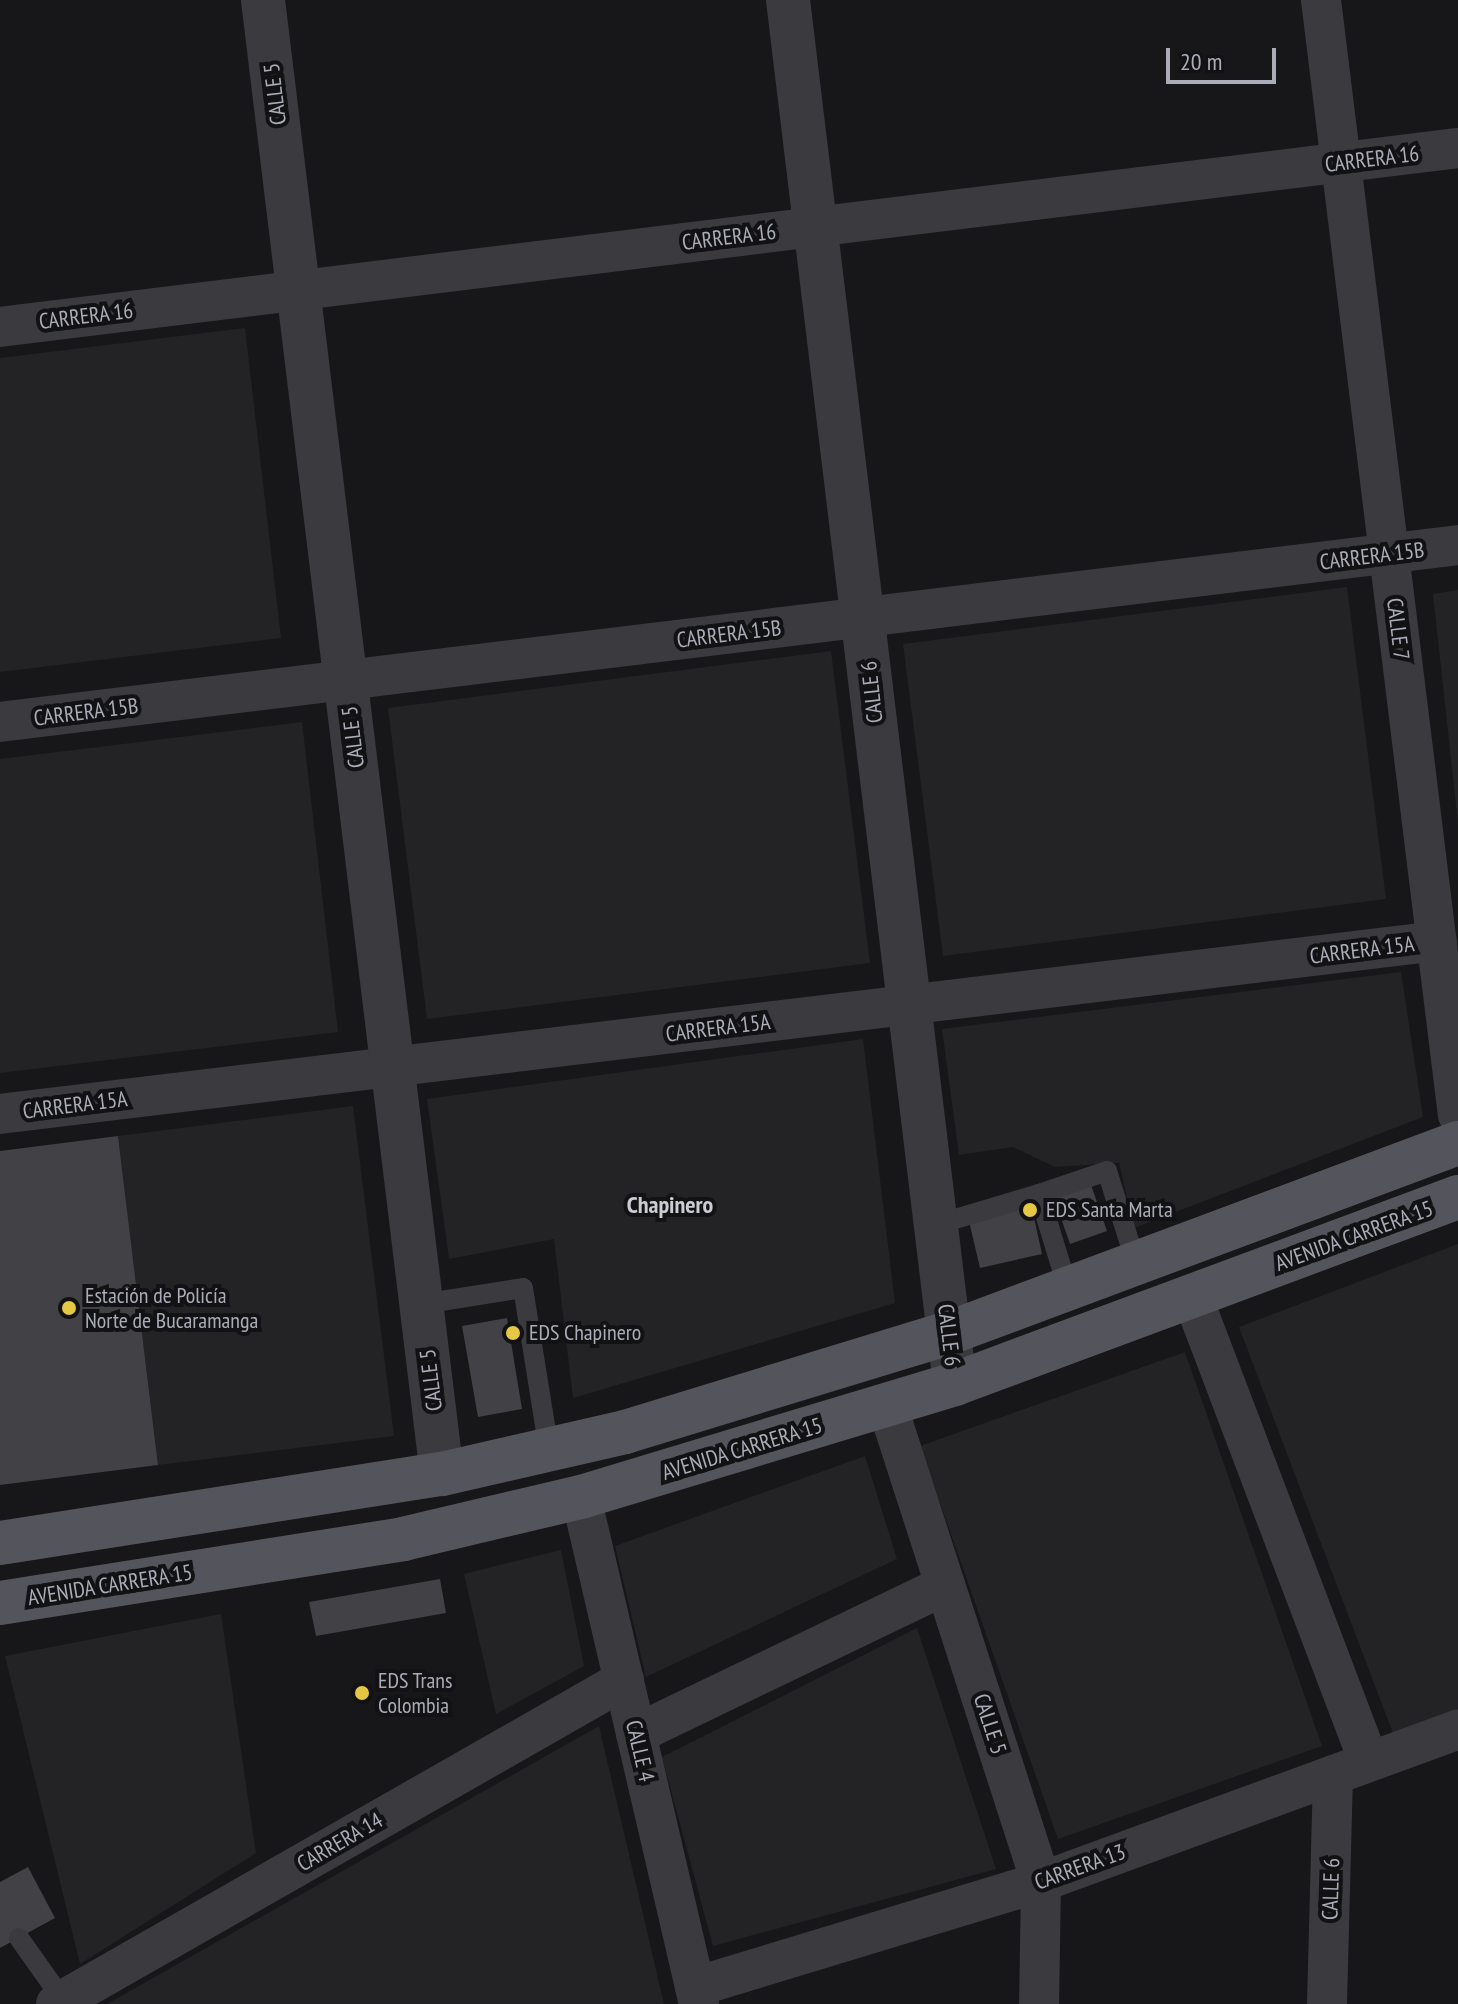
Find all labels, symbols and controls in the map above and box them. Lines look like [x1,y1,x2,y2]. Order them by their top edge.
scale bar [1170,32,1280,82]
text: 20 m [1180,46,1222,77]
street label: CALLE 5 [258,62,292,126]
street label: CARRERA 16 [1323,140,1421,178]
street label: CARRERA 16 [680,218,778,256]
street label: CARRERA 16 [37,297,135,335]
street label: CARRERA 15B [1318,536,1426,576]
street label: CALLE 7 [1381,597,1415,661]
street label: CARRERA 15B [675,614,783,654]
street label: CALLE 6 [856,660,888,724]
street label: CARRERA 15B [32,692,140,732]
street label: CALLE 5 [336,705,370,769]
street label: CARRERA 15A [1308,930,1416,970]
street label: CARRERA 15A [664,1008,772,1048]
street label: CARRERA 15A [21,1085,129,1125]
district label: Chapinero [627,1191,713,1219]
street label: AVENIDA CARRERA 15 [1271,1195,1437,1277]
place label: EDS Santa Marta [1046,1197,1173,1223]
marker: EDS Santa Marta [1021,1201,1039,1219]
place label: Estación de Policía Norte de Bucaramanga [85,1282,258,1334]
marker: Estación de Policía Norte de Bucaramanga [60,1299,78,1317]
street label: CALLE 6 [932,1303,966,1367]
place label: EDS Chapinero [529,1320,641,1346]
marker: EDS Chapinero [504,1324,522,1342]
street label: CALLE 5 [414,1348,448,1412]
street label: AVENIDA CARRERA 15 [658,1412,826,1486]
street label: AVENIDA CARRERA 15 [25,1559,195,1611]
place label: EDS Trans Colombia [378,1667,453,1718]
marker: EDS Trans Colombia [353,1684,371,1702]
street label: CALLE 5 [968,1690,1012,1758]
street label: CALLE 4 [620,1718,660,1784]
street label: CARRERA 14 [292,1807,388,1877]
street label: CARRERA 13 [1031,1838,1129,1896]
street label: CALLE 6 [1317,1857,1345,1921]

